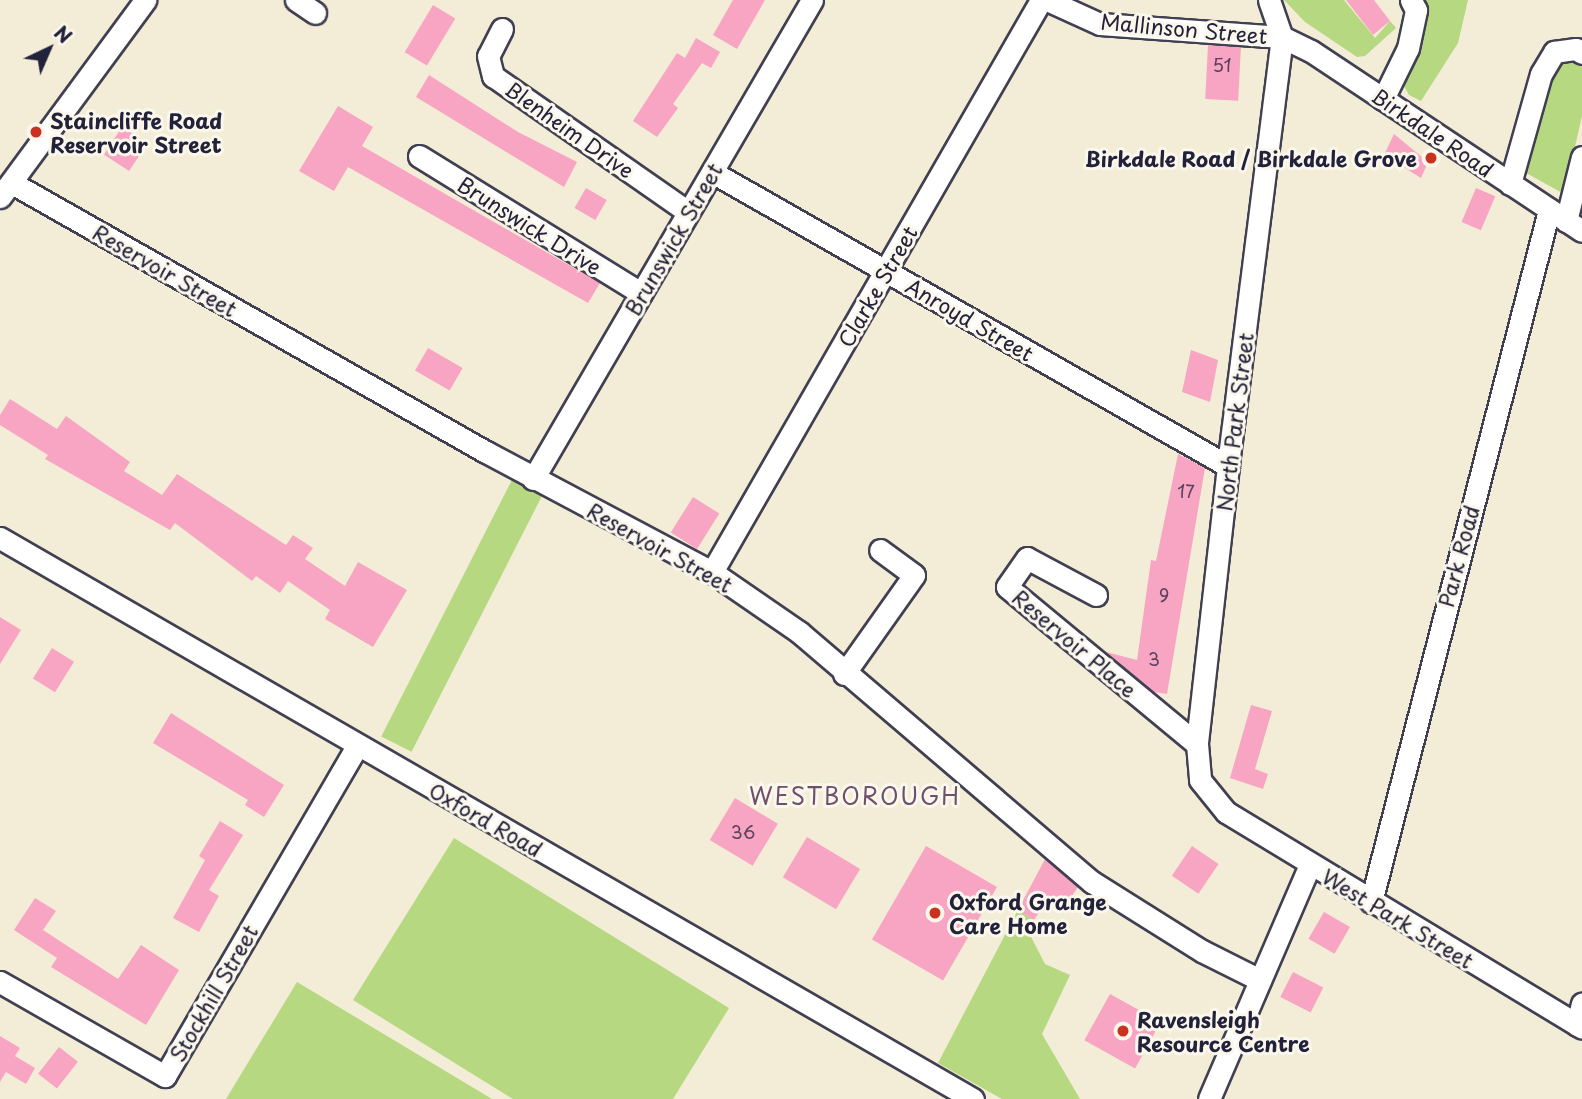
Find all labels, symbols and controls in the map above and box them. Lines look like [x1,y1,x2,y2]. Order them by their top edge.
street label: Mallinson Street [1100,8,1268,48]
north arrow [14,14,84,84]
text: N [48,19,79,49]
house number: 51 [1212,54,1232,76]
street label: Blenheim Drive [500,75,640,183]
street label: Birkdale Road [1367,82,1499,182]
place label: Staincliffe Road Reservoir Street [50,107,223,157]
marker: Staincliffe Road Reservoir Street [28,124,44,140]
place label: Birkdale Road / Birkdale Grove [1081,145,1417,171]
marker: Birkdale Road / Birkdale Grove [1423,150,1439,166]
street label: Brunswick Street [619,158,727,320]
street label: Brunswick Drive [454,171,606,279]
street label: Reservoir Street [89,219,241,321]
street label: Clarke Street [832,221,922,351]
street label: Anroyd Street [901,272,1039,366]
street label: North Park Street [1210,330,1258,514]
house number: 17 [1177,480,1195,502]
street label: Reservoir Street [583,497,737,597]
street label: Park Road [1432,502,1484,610]
street label: Reservoir Place [1008,584,1142,702]
house number: 9 [1159,584,1169,606]
house number: 3 [1148,648,1160,670]
street label: Oxford Road [425,777,547,861]
district label: WESTBOROUGH [751,782,959,810]
house number: 36 [731,821,755,843]
street label: West Park Street [1318,863,1478,973]
place label: Oxford Grange Care Home [949,888,1107,938]
marker: Oxford Grange Care Home [927,905,943,921]
street label: Stockhill Street [164,920,262,1066]
place label: Ravensleigh Resource Centre [1137,1006,1311,1056]
marker: Ravensleigh Resource Centre [1115,1023,1131,1039]

